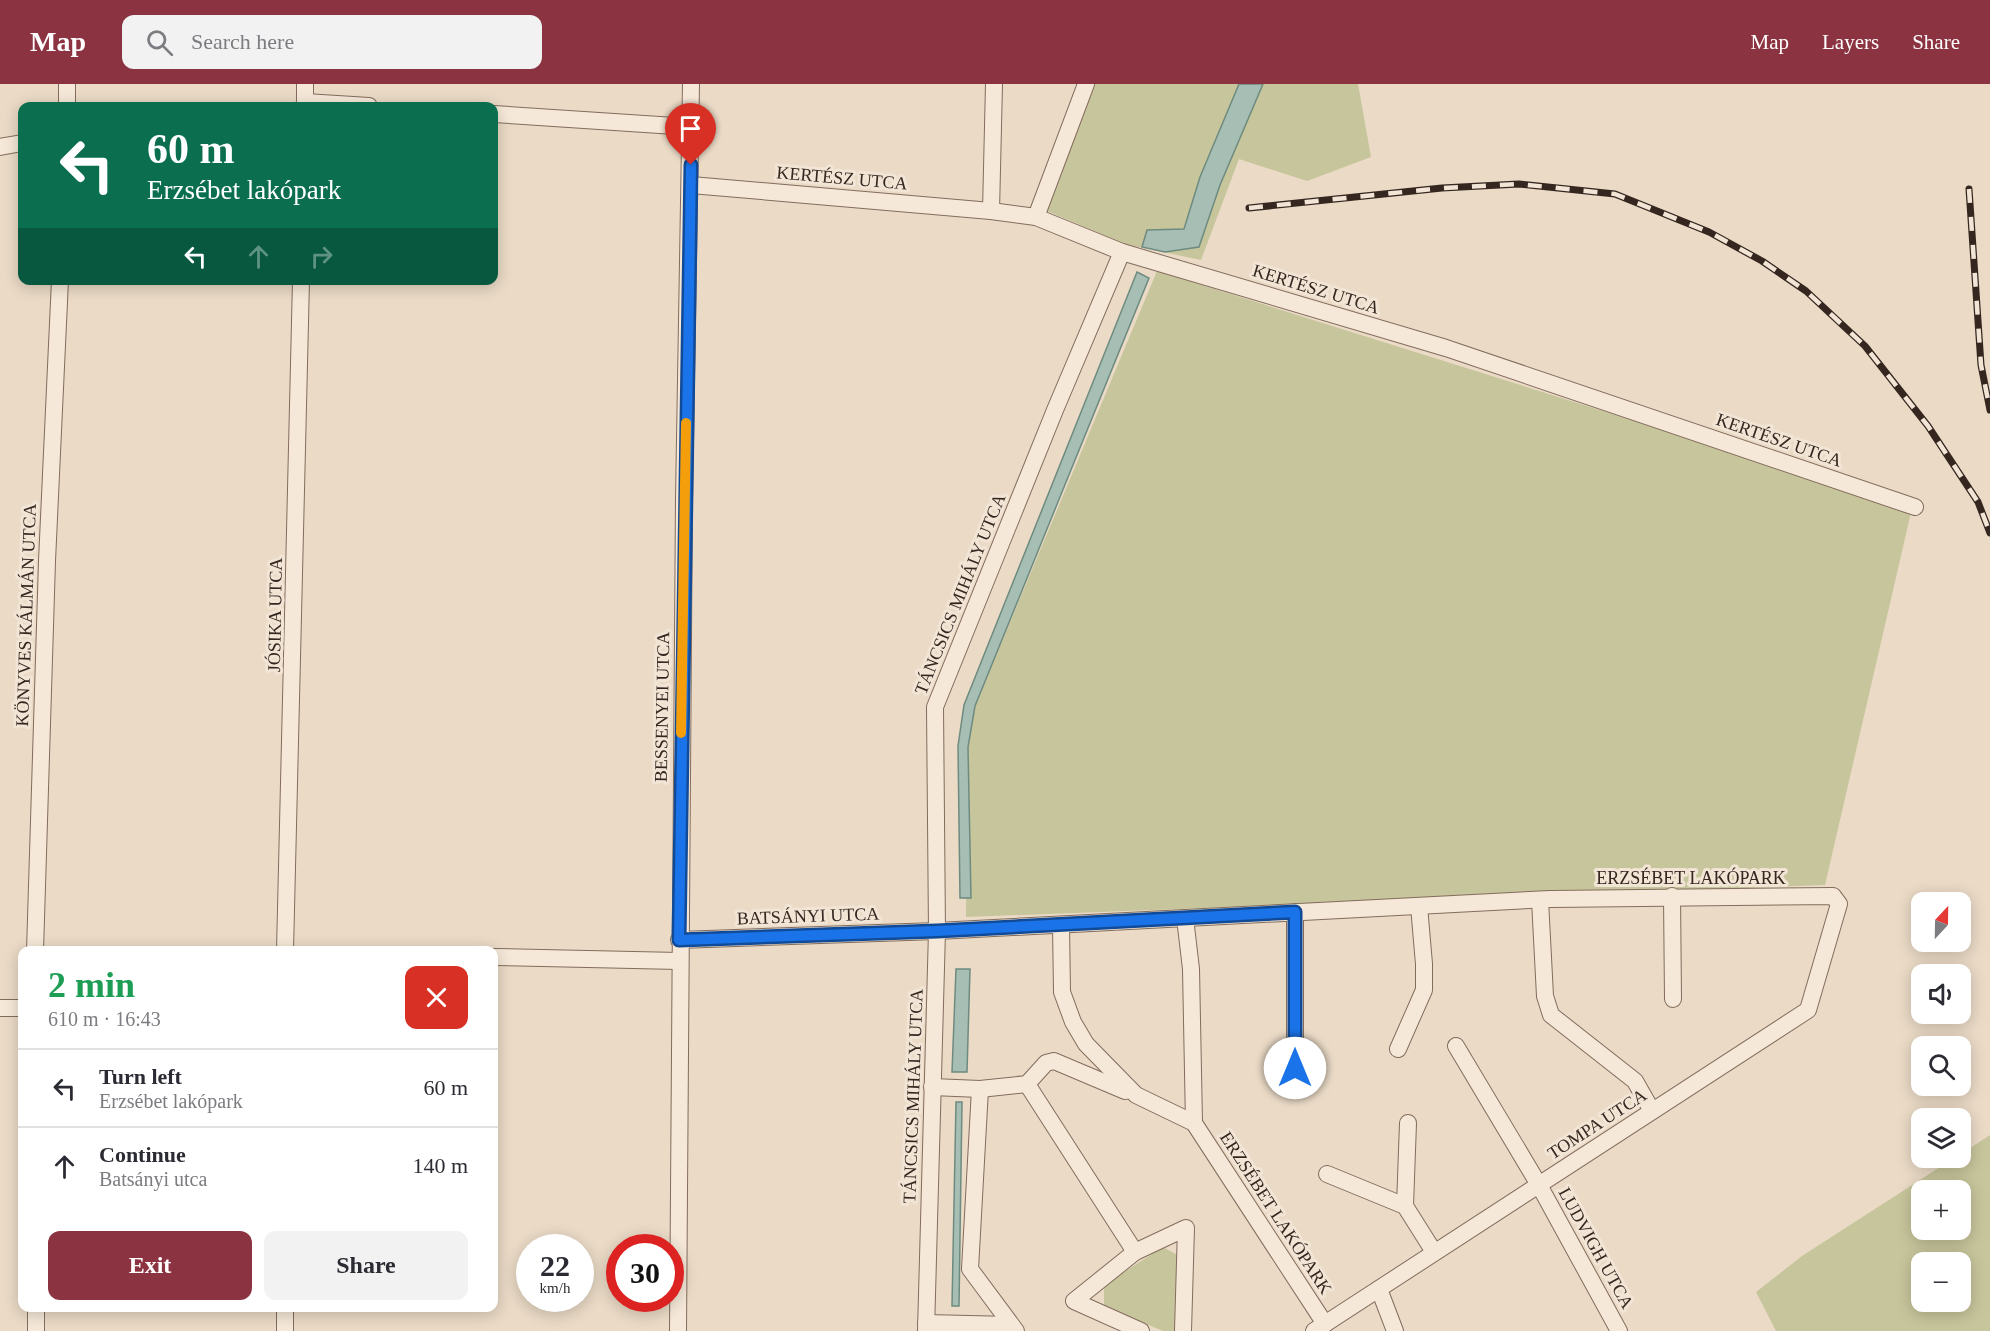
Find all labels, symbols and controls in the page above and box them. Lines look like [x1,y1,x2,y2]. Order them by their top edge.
search box [122,15,542,69]
text: Map [30,26,86,57]
icon: search [143,26,176,59]
text: Search here [191,29,294,54]
text: Map [1751,30,1789,54]
text: Layers [1822,30,1879,54]
text: Share [1912,30,1960,54]
pin [665,103,716,165]
icon: arrive [674,112,707,145]
icon: left [48,126,126,204]
text: 60 m [147,126,235,172]
street label: KERTÉSZ UTCA [776,161,908,194]
text: Erzsébet lakópark [147,175,341,205]
icon: left [179,240,212,273]
icon: ahead [242,240,275,273]
icon: right [305,240,338,273]
street label: KERTÉSZ UTCA [1250,259,1382,318]
street label: KERTÉSZ UTCA [1714,408,1845,471]
street label: TÁNCSICS MIHÁLY UTCA [910,490,1009,697]
street label: KÖNYVES KÁLMÁN UTCA [11,503,40,727]
street label: JÓSIKA UTCA [263,558,286,672]
street label: BESSENYEI UTCA [651,632,673,782]
street label: ERZSÉBET LAKÓPARK [1596,867,1786,888]
north arrow [1911,892,1971,952]
map controls [1911,892,1971,1312]
street label: BATSÁNYI UTCA [736,903,880,928]
button: sound [1911,964,1971,1024]
text: 2 min [48,965,135,1005]
button: close [405,966,468,1029]
street label: TÁNCSICS MIHÁLY UTCA [898,988,927,1204]
text: 610 m · 16:43 [48,1008,161,1030]
position arrow [1263,1036,1327,1100]
button: search [1911,1036,1971,1096]
text: Turn left [99,1064,182,1089]
icon: left [48,1072,81,1105]
text: 60 m [423,1075,468,1100]
street label: TOMPA UTCA [1544,1085,1650,1163]
text: Erzsébet lakópark [99,1090,243,1112]
button: layers [1911,1108,1971,1168]
street label: ERZSÉBET LAKÓPARK [1216,1128,1337,1298]
text: Continue [99,1142,186,1167]
icon: ahead [48,1150,81,1183]
text: 140 m [412,1153,468,1178]
text: Batsányi utca [99,1168,207,1190]
button: + [1911,1180,1971,1240]
street label: LUDVIGH UTCA [1554,1184,1638,1312]
button: Exit [48,1231,252,1300]
button: Share [264,1231,468,1300]
speed limit sign: 30 [606,1234,684,1312]
text: 22 [540,1249,570,1282]
button: − [1911,1252,1971,1312]
text: km/h [540,1280,570,1296]

